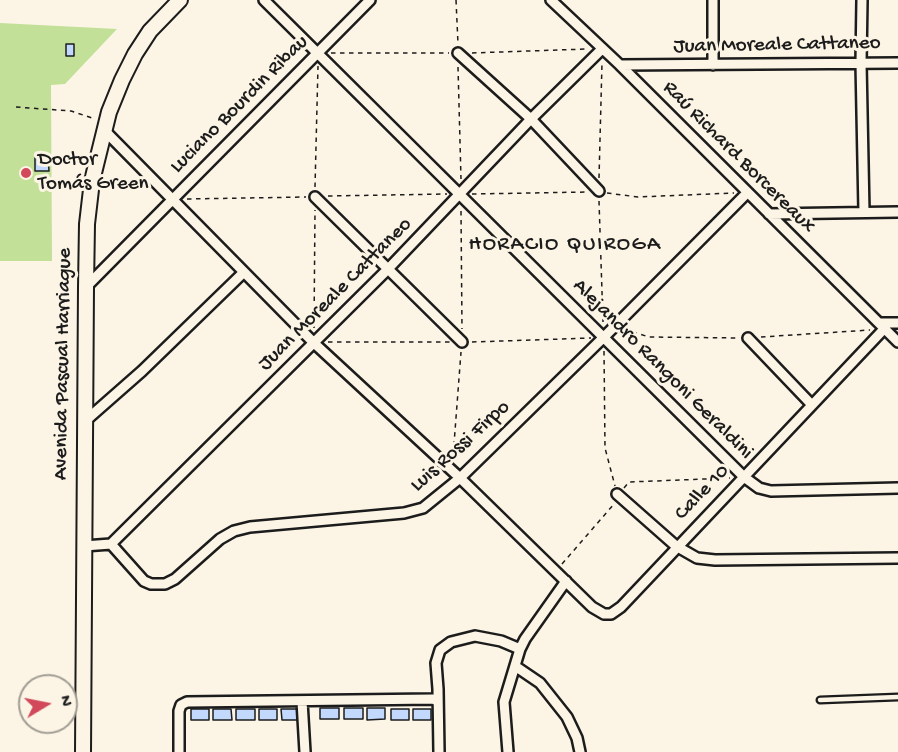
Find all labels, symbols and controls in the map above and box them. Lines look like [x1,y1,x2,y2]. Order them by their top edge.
street label: Luciano Bourdin Ribau [165,30,315,180]
street label: Juan Moreale Cattaneo [673,32,881,60]
street label: Raú Richard Borcereaux [656,76,820,240]
place label: Doctor Tomás Green [38,148,149,198]
marker: Doctor Tomás Green [19,166,33,180]
street label: Juan Moreale Cattaneo [254,213,418,377]
district label: HORACIO QUIROGA [469,233,661,259]
street label: Avenida Pascual Harriague [49,248,79,480]
street label: Alejandro Rangoni Geraldini [566,274,758,466]
street label: Luis Rossi Firpo [406,396,516,498]
street label: Calle 10 [670,460,736,526]
north arrow [18,674,78,734]
text: N [54,694,75,708]

